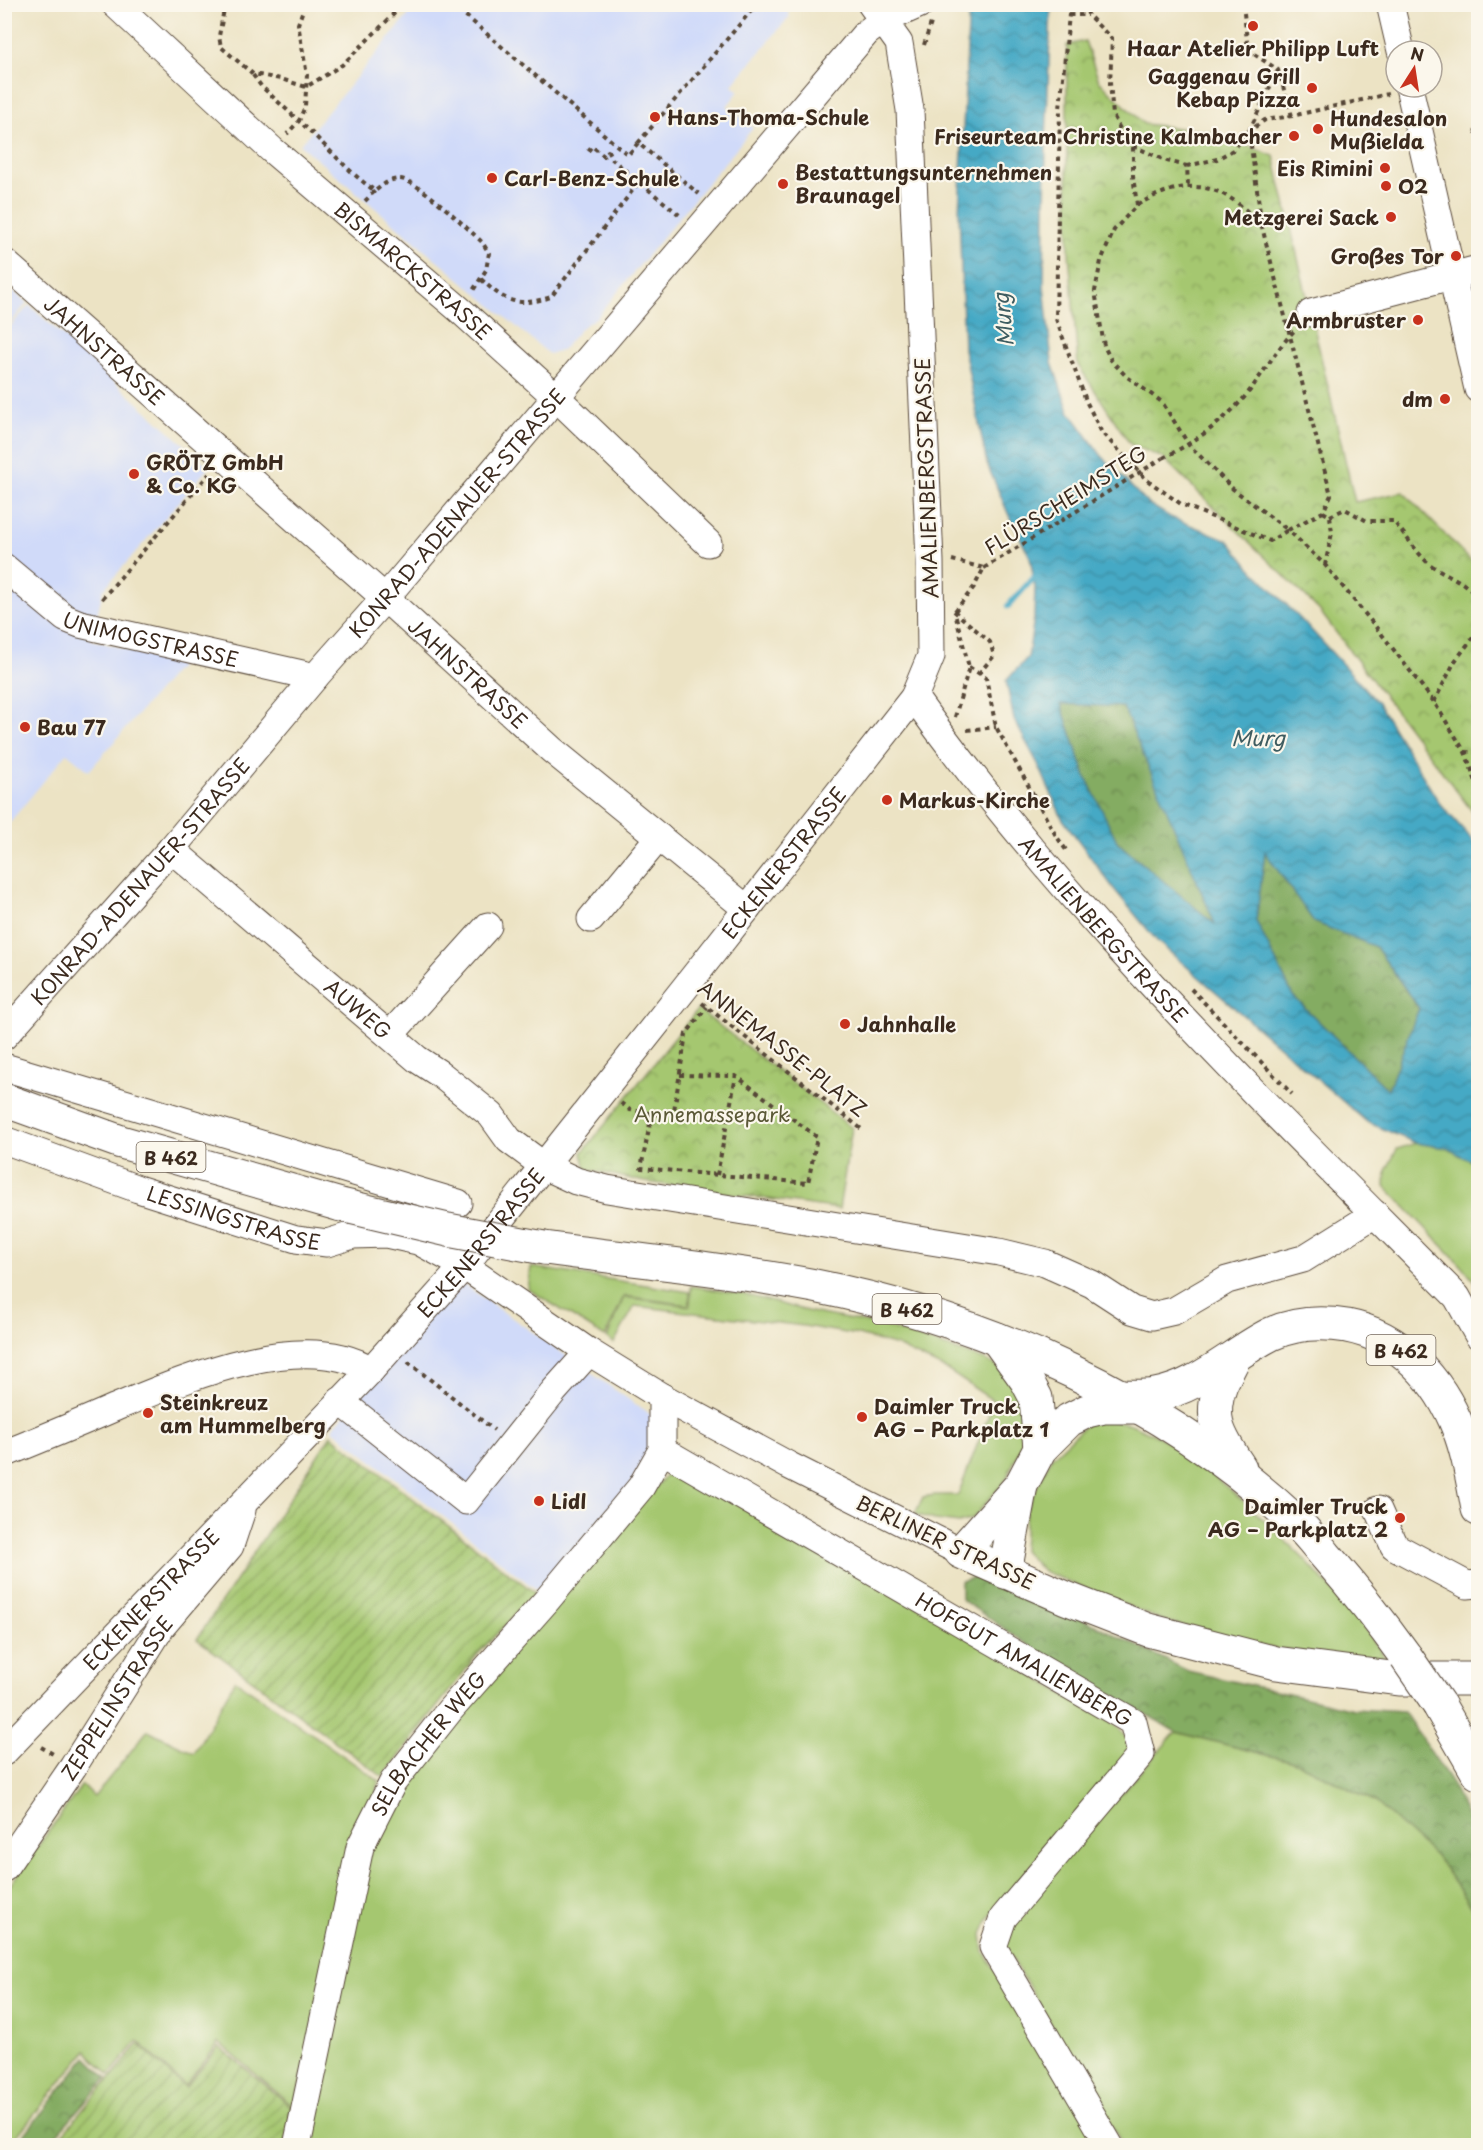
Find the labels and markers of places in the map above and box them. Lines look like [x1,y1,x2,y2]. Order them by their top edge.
marker: Haar Atelier Philipp Luft [1246,19,1260,33]
place label: Haar Atelier Philipp Luft [1127,33,1379,63]
place label: Gaggenau Grill Kebap Pizza [1148,61,1300,114]
marker: Gaggenau Grill Kebap Pizza [1305,81,1319,95]
place label: Hans-Thoma-Schule [667,102,869,132]
place label: Hundesalon Mußielda [1330,103,1447,156]
marker: Hans-Thoma-Schule [648,110,662,124]
place label: Friseurteam Christine Kalmbacher [934,121,1283,151]
marker: Hundesalon Mußielda [1311,122,1325,136]
marker: Friseurteam Christine Kalmbacher [1287,129,1301,143]
place label: Eis Rimini [1277,153,1373,183]
place label: Bestattungsunternehmen Braunagel [795,157,1052,210]
marker: Eis Rimini [1378,161,1392,175]
place label: Carl-Benz-Schule [504,163,679,193]
marker: Carl-Benz-Schule [485,171,499,185]
place label: O2 [1398,171,1428,201]
marker: Bestattungsunternehmen Braunagel [776,177,790,191]
marker: O2 [1379,179,1393,193]
place label: Metzgerei Sack [1224,202,1380,232]
marker: Metzgerei Sack [1384,210,1398,224]
place label: Großes Tor [1330,241,1445,271]
marker: Großes Tor [1449,249,1463,263]
place label: Armbruster [1286,305,1407,335]
marker: Armbruster [1411,313,1425,327]
place label: dm [1402,384,1433,414]
marker: dm [1438,392,1452,406]
place label: GRÖTZ GmbH & Co. KG [146,447,284,500]
marker: GRÖTZ GmbH & Co. KG [127,467,141,481]
place label: Bau 77 [37,712,106,742]
marker: Bau 77 [18,720,32,734]
place label: Markus-Kirche [899,785,1050,815]
marker: Markus-Kirche [880,793,894,807]
place label: Jahnhalle [857,1009,956,1039]
marker: Jahnhalle [838,1017,852,1031]
place label: Steinkreuz am Hummelberg [160,1387,326,1440]
place label: Daimler Truck AG − Parkplatz 1 [874,1391,1050,1444]
marker: Steinkreuz am Hummelberg [141,1406,155,1420]
marker: Daimler Truck AG − Parkplatz 1 [855,1410,869,1424]
place label: Lidl [551,1486,586,1516]
place label: Daimler Truck AG − Parkplatz 2 [1208,1491,1389,1544]
marker: Lidl [532,1494,546,1508]
marker: Daimler Truck AG − Parkplatz 2 [1393,1511,1407,1525]

